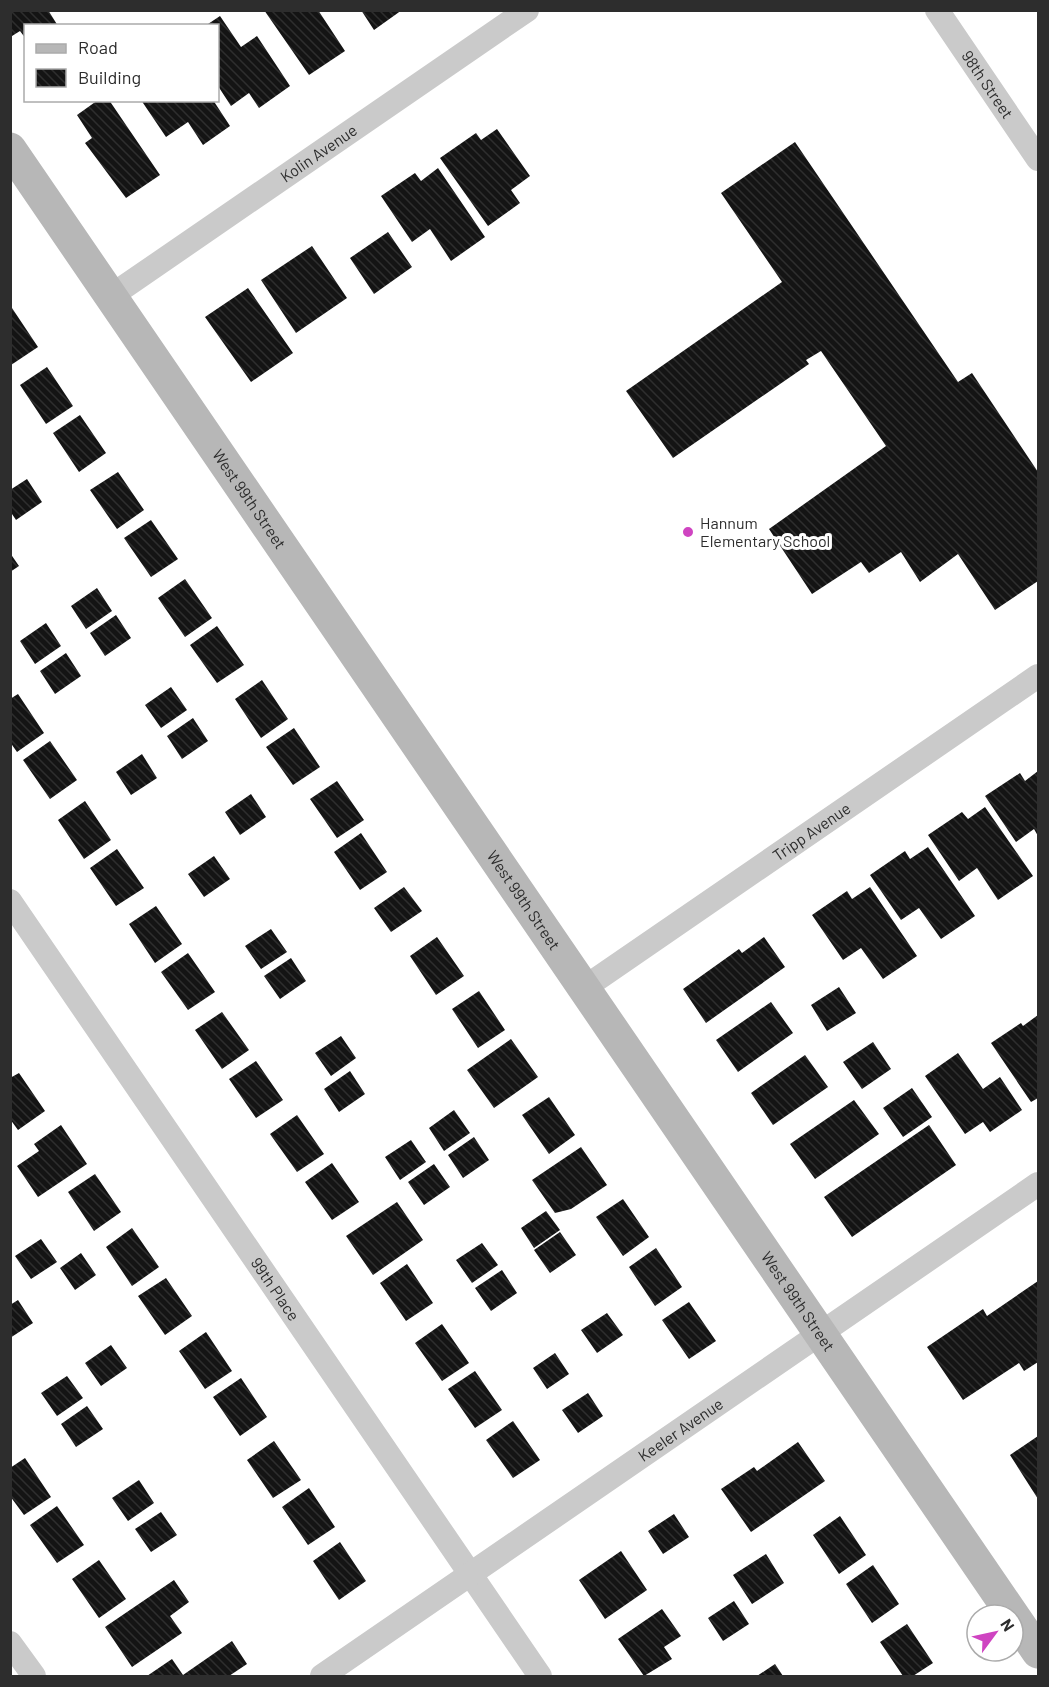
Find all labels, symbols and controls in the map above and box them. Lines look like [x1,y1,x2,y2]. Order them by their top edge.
legend [24,24,219,102]
text: Road [78,36,118,58]
street label: 98th Street [958,47,1018,122]
text: Building [78,66,141,88]
street label: Kolin Avenue [276,120,360,186]
street label: West 99th Street [209,445,290,552]
place label: Hannum Elementary School [700,513,830,550]
marker: Hannum Elementary School [681,525,695,539]
street label: Tripp Avenue [769,798,854,865]
street label: West 99th Street [483,846,565,953]
street label: West 99th Street [758,1248,839,1354]
street label: 99th Place [247,1253,304,1324]
street label: Keeler Avenue [634,1393,726,1465]
north arrow [965,1603,1025,1663]
text: N [997,1615,1019,1634]

